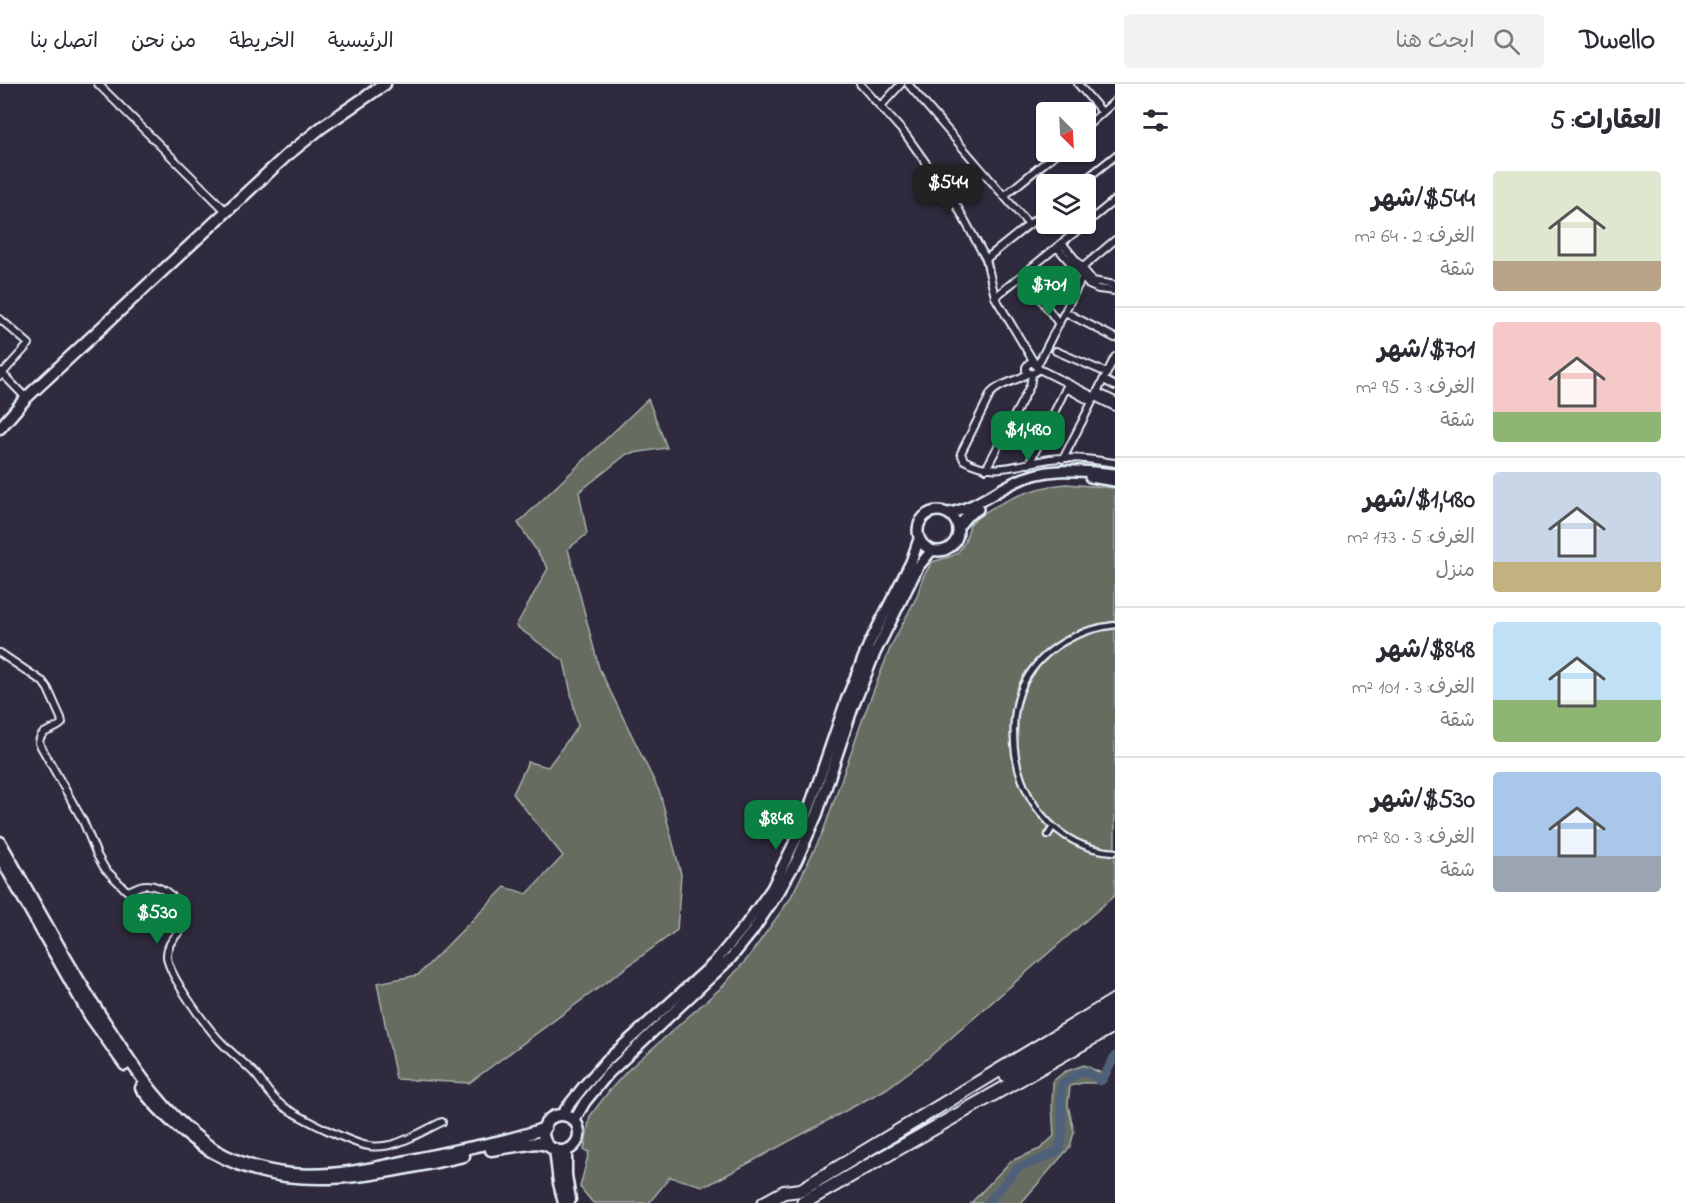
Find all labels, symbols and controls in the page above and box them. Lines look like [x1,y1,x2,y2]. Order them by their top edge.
search box [1124,14,1544,68]
text: Dwello [1580,21,1655,62]
icon: search [1490,25,1523,58]
text: ابحث هنا [1396,26,1475,58]
text: اتصل بنا [30,27,98,57]
text: من نحن [131,27,196,57]
text: الخريطة [229,27,295,57]
text: الرئيسية [328,27,394,57]
north arrow [1036,102,1096,162]
map controls [1036,102,1096,234]
text: العقارات: 5 [1550,103,1661,141]
icon: filters [1139,104,1172,137]
pin: $544 [912,164,984,215]
text: $544 [928,169,968,198]
button: layers [1036,174,1096,234]
text: $544/شهر [1372,181,1475,219]
icon: home [1541,195,1613,267]
text: الغرف: 2 · 64 m² [1354,223,1475,252]
text: شقة [1440,256,1475,285]
pin: $701 [1013,266,1085,317]
text: $701 [1031,271,1067,300]
text: $701/شهر [1378,332,1475,370]
icon: home [1541,346,1613,418]
text: الغرف: 3 · 95 m² [1356,374,1475,403]
text: شقة [1440,407,1475,436]
pin: $1,480 [979,411,1077,462]
text: $1,480 [1005,416,1051,445]
text: $1,480/شهر [1364,482,1475,520]
icon: home [1541,496,1613,568]
text: الغرف: 5 · 173 m² [1347,524,1475,553]
text: منزل [1436,557,1475,586]
text: $848/شهر [1378,632,1475,670]
icon: home [1541,646,1613,718]
text: الغرف: 3 · 101 m² [1352,674,1475,703]
text: شقة [1440,707,1475,736]
text: $530/شهر [1371,782,1475,820]
icon: home [1541,796,1613,868]
pin: $848 [740,800,812,851]
text: $848 [758,805,794,834]
text: الغرف: 3 · 80 m² [1357,824,1475,853]
text: شقة [1440,857,1475,886]
pin: $530 [121,894,193,945]
text: $530 [137,899,177,928]

